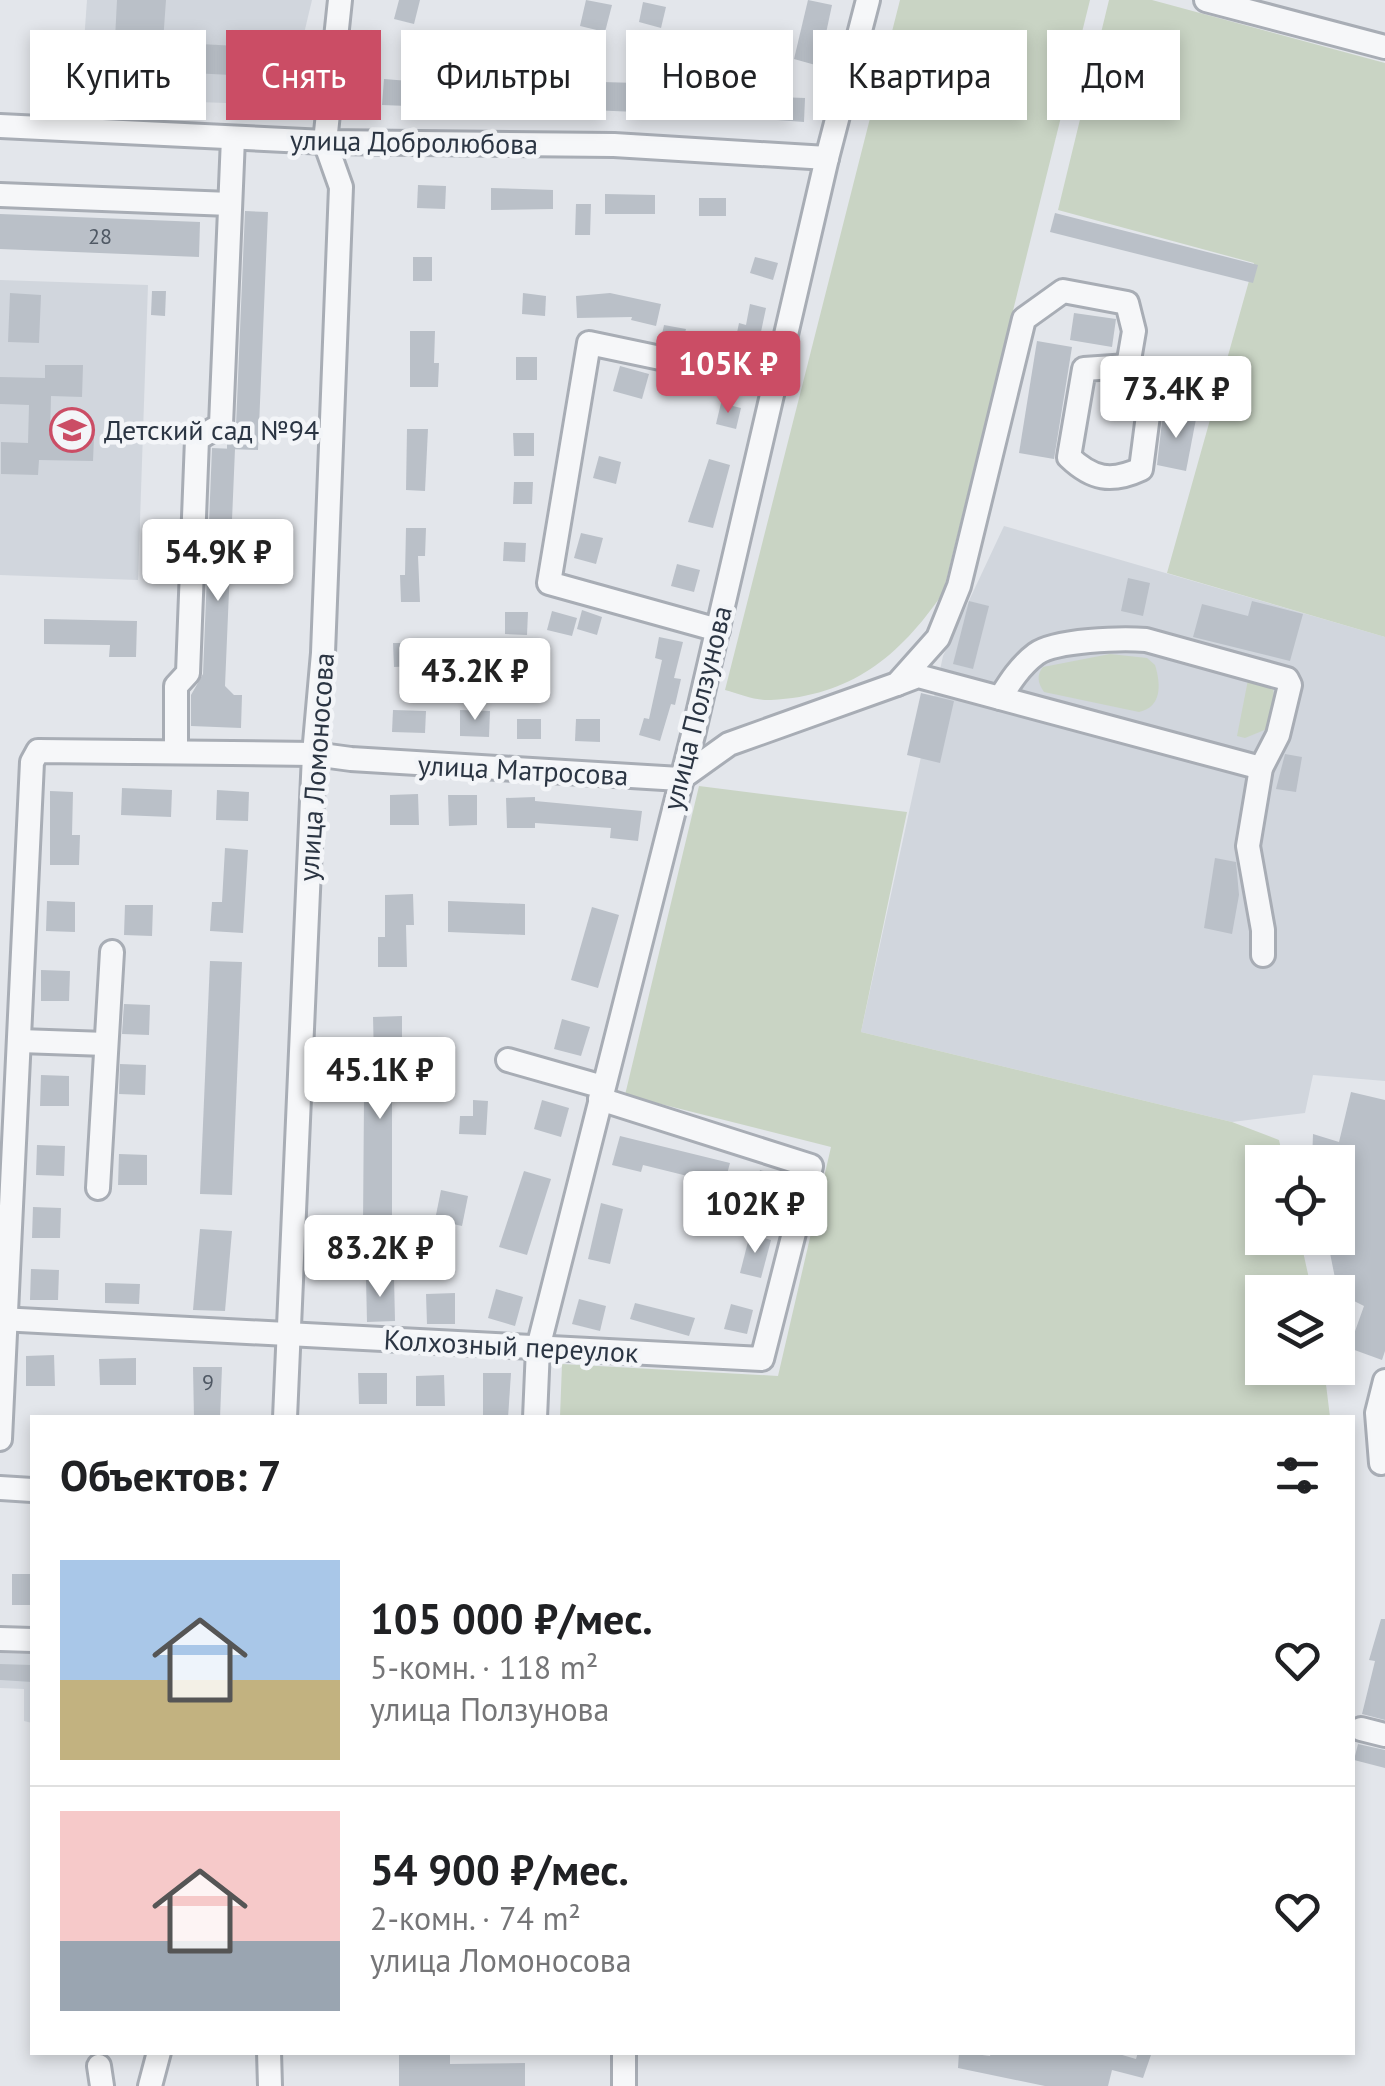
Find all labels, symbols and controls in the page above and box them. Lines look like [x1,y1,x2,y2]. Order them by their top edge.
chip: Купить [30,30,206,120]
chip: Снять [226,30,381,120]
chip: Фильтры [401,30,606,120]
chip: Новое [626,30,793,120]
chip: Квартира [813,30,1027,120]
chip: Дом [1047,30,1180,120]
street label: улица Добролюбова [290,121,538,162]
house number: 28 [88,222,112,250]
pin: 105K ₽ [647,331,809,416]
text: 105K ₽ [678,342,778,384]
pin: 73.4K ₽ [1084,356,1268,441]
text: 73.4K ₽ [1122,367,1230,409]
school or university icon: Детский сад №94 [49,407,95,453]
place label: Детский сад №94 [104,411,319,448]
pin: 54.9K ₽ [126,519,310,604]
text: 54.9K ₽ [164,530,272,572]
street label: улица Ползунова [653,602,740,814]
pin: 43.2K ₽ [383,638,567,723]
text: 43.2K ₽ [421,649,529,691]
street label: улица Ломоносова [289,651,342,882]
street label: улица Матросова [417,746,629,793]
pin: 45.1K ₽ [288,1037,472,1122]
text: 45.1K ₽ [326,1048,434,1090]
map controls [1245,1145,1355,1385]
button: locate [1245,1145,1355,1255]
pin: 102K ₽ [674,1171,836,1256]
text: 102K ₽ [705,1182,805,1224]
pin: 83.2K ₽ [288,1215,472,1300]
text: 83.2K ₽ [326,1226,434,1268]
button: layers [1245,1275,1355,1385]
street label: Колхозный переулок [383,1320,640,1371]
house number: 9 [202,1368,214,1396]
text: Объектов: 7 [60,1448,281,1503]
icon: filters [1270,1448,1325,1503]
text: 105 000 ₽/мес. [370,1591,653,1646]
icon: home [140,1600,260,1720]
icon: heart [1270,1633,1325,1688]
text: 5-комн. · 118 m² [370,1646,598,1688]
text: улица Ползунова [370,1688,609,1730]
text: 54 900 ₽/мес. [370,1842,629,1897]
icon: home [140,1851,260,1971]
icon: heart [1270,1884,1325,1939]
text: 2-комн. · 74 m² [370,1897,581,1939]
text: улица Ломоносова [370,1939,632,1981]

